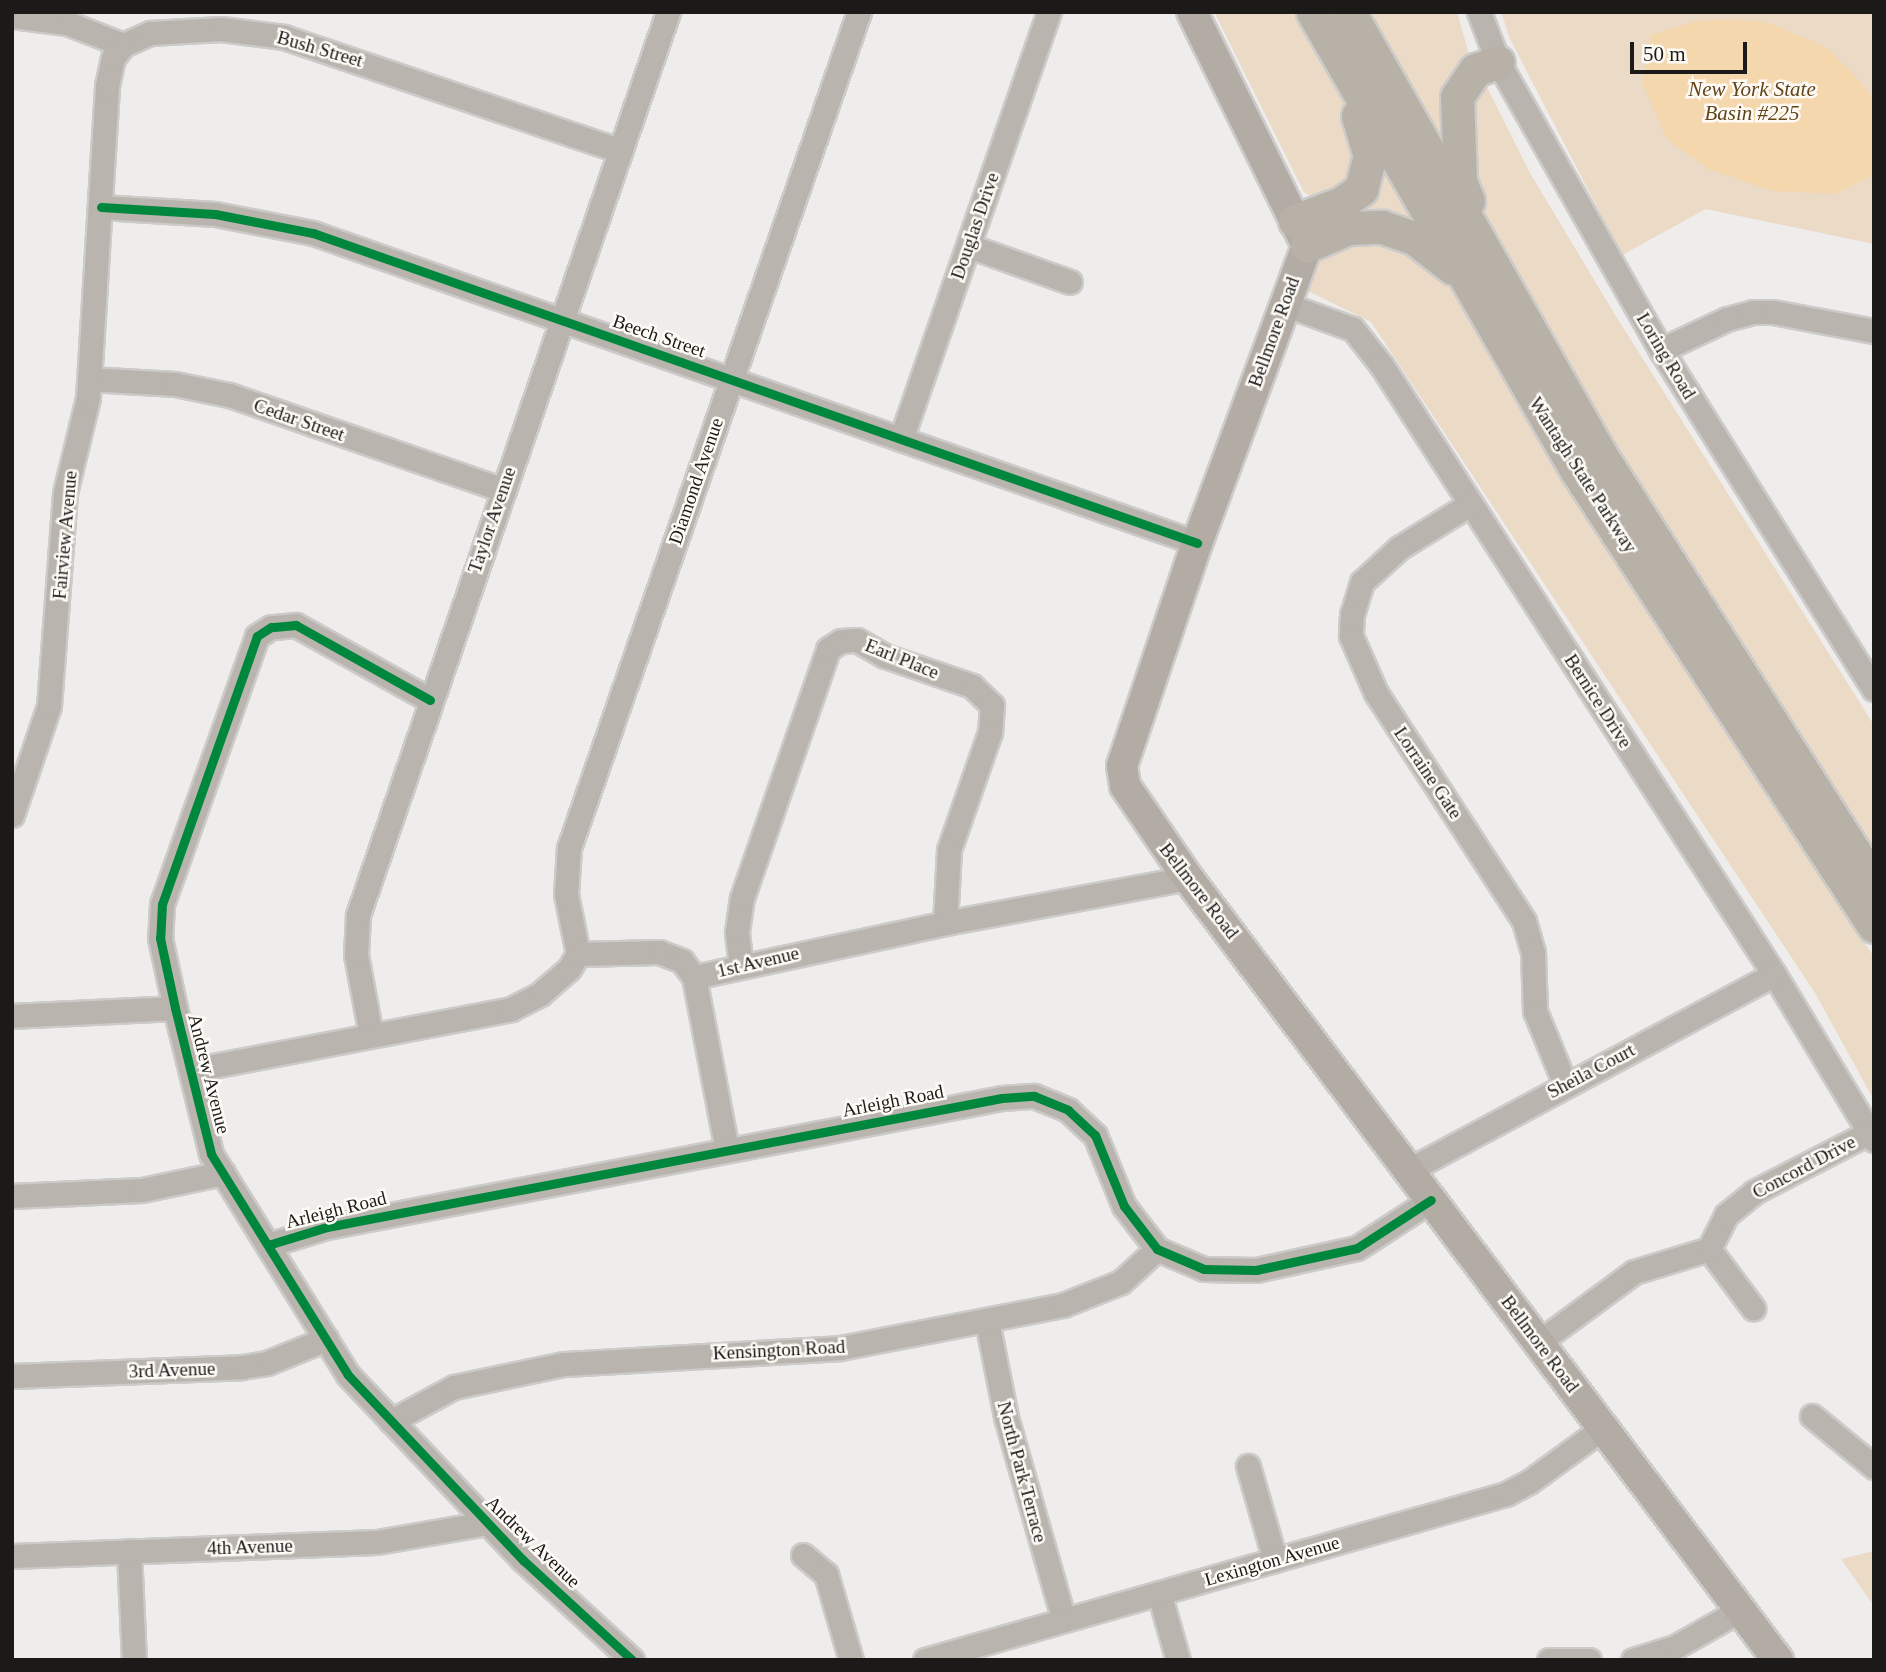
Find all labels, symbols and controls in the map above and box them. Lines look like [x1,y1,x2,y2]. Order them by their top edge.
street label: Bush Street [274,26,366,72]
scale bar [1634,28,1751,72]
text: 50 m [1643,42,1686,66]
water label: New York State Basin #225 [1688,76,1816,126]
street label: Douglas Drive [946,170,1004,282]
street label: Bellmore Road [1244,274,1304,390]
street label: Loring Road [1631,309,1701,403]
street label: Beech Street [610,310,708,362]
street label: Wantagh State Parkway [1524,393,1642,557]
street label: Cedar Street [251,394,347,446]
street label: Diamond Avenue [664,414,728,548]
street label: Taylor Avenue [463,463,521,577]
street label: Fairview Avenue [48,469,82,601]
street label: Earl Place [862,634,942,684]
street label: Bernice Drive [1559,650,1637,752]
street label: Lorraine Gate [1389,723,1467,823]
street label: Bellmore Road [1154,838,1244,944]
street label: 1st Avenue [714,941,802,983]
street label: Andrew Avenue [183,1011,235,1137]
street label: Sheila Court [1543,1039,1639,1103]
street label: Arleigh Road [840,1080,946,1122]
street label: Concord Drive [1749,1130,1859,1204]
street label: Arleigh Road [283,1186,389,1234]
street label: Bellmore Road [1496,1291,1584,1397]
street label: Kensington Road [712,1335,846,1365]
street label: 3rd Avenue [128,1357,216,1383]
street label: North Park Terrace [992,1399,1052,1545]
street label: Andrew Avenue [481,1491,585,1593]
street label: Lexington Avenue [1201,1531,1343,1591]
street label: 4th Avenue [206,1534,294,1560]

